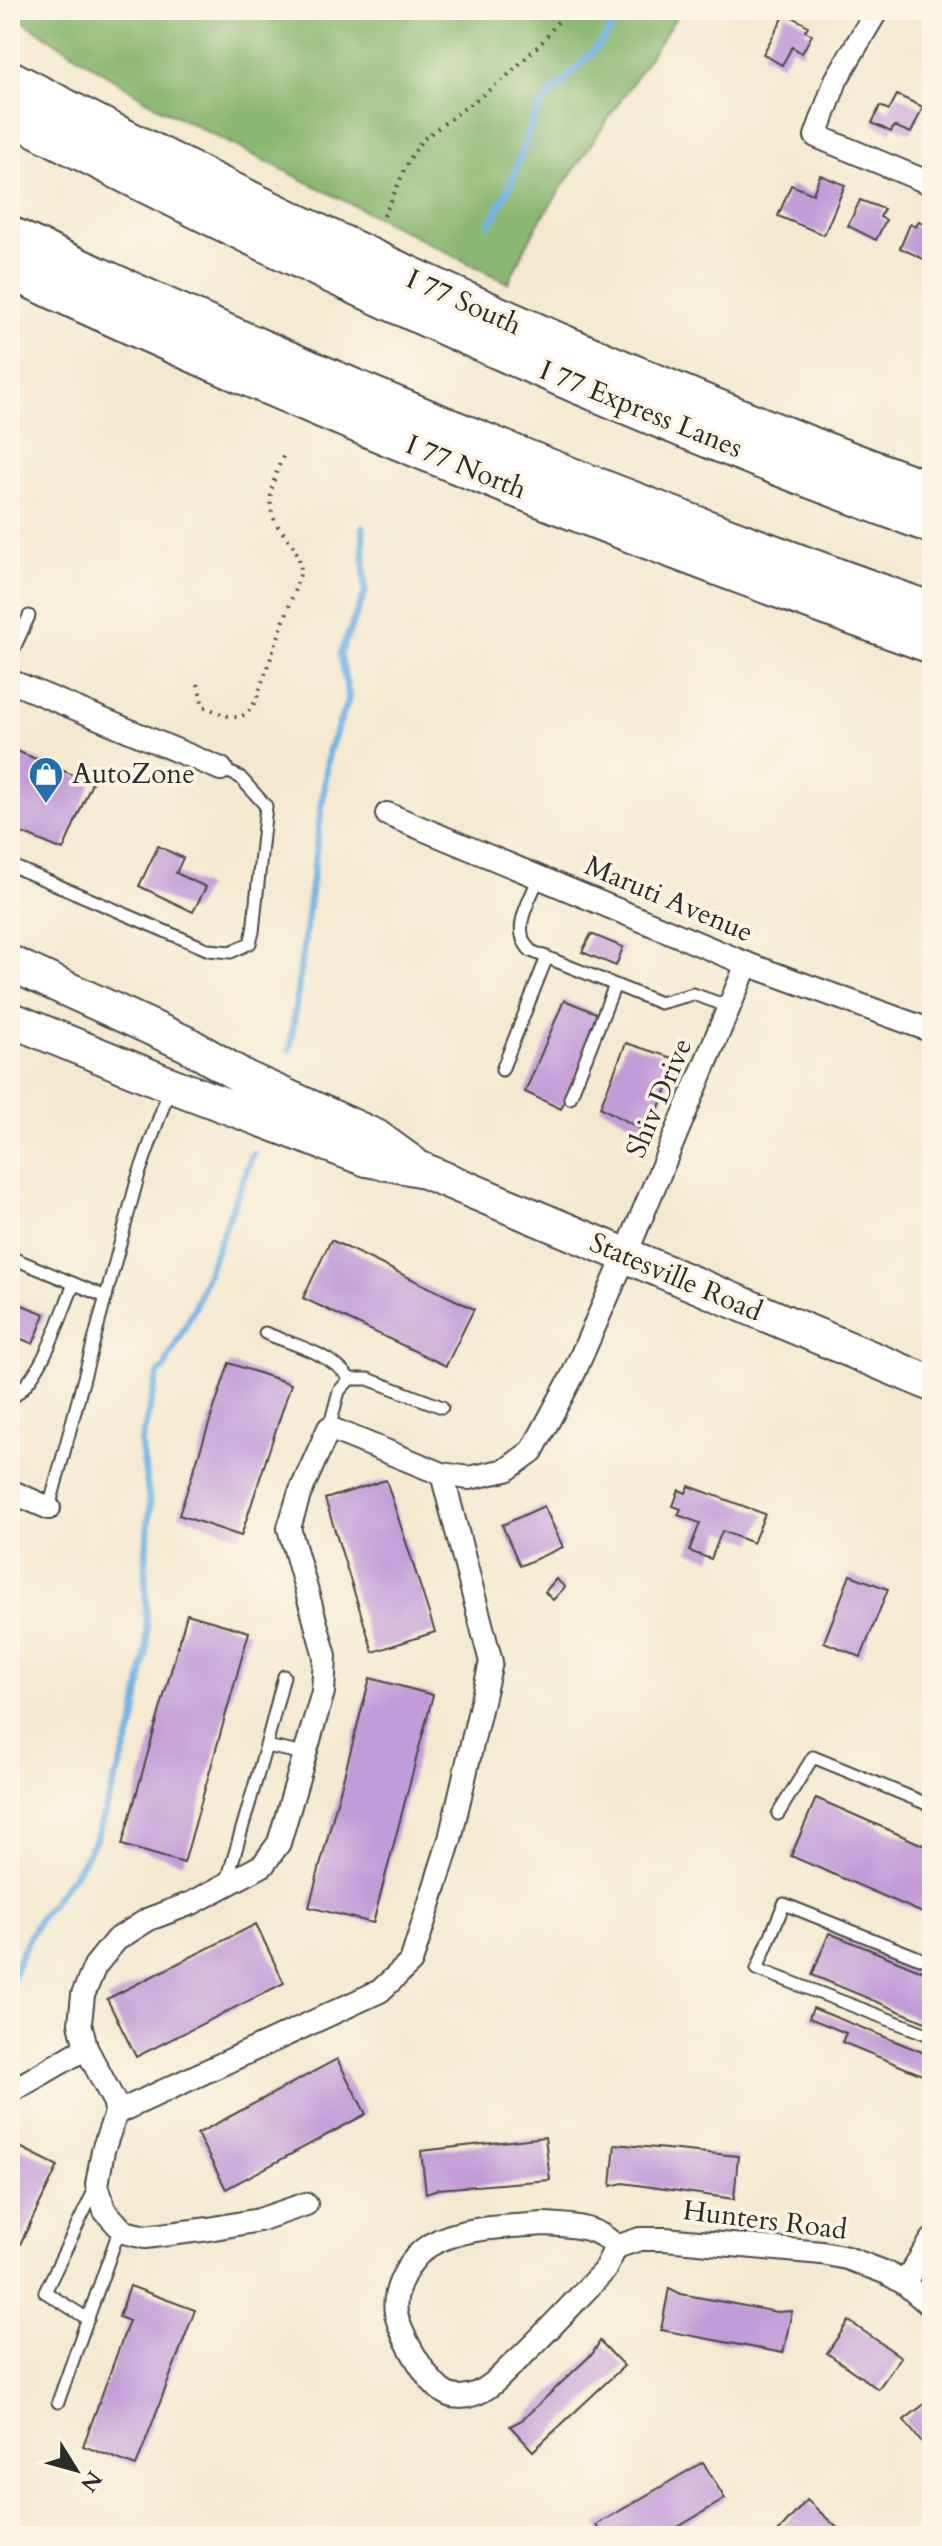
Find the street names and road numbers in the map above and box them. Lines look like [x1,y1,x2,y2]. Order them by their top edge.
street label: I 77 South [401,260,527,344]
street label: I 77 Express Lanes [534,351,748,467]
street label: I 77 North [400,426,532,508]
street label: Maruti Avenue [579,847,759,951]
street label: Shiv Drive [617,1032,701,1164]
street label: Statesville Road [584,1224,768,1330]
street label: Hunters Road [681,2191,849,2249]

